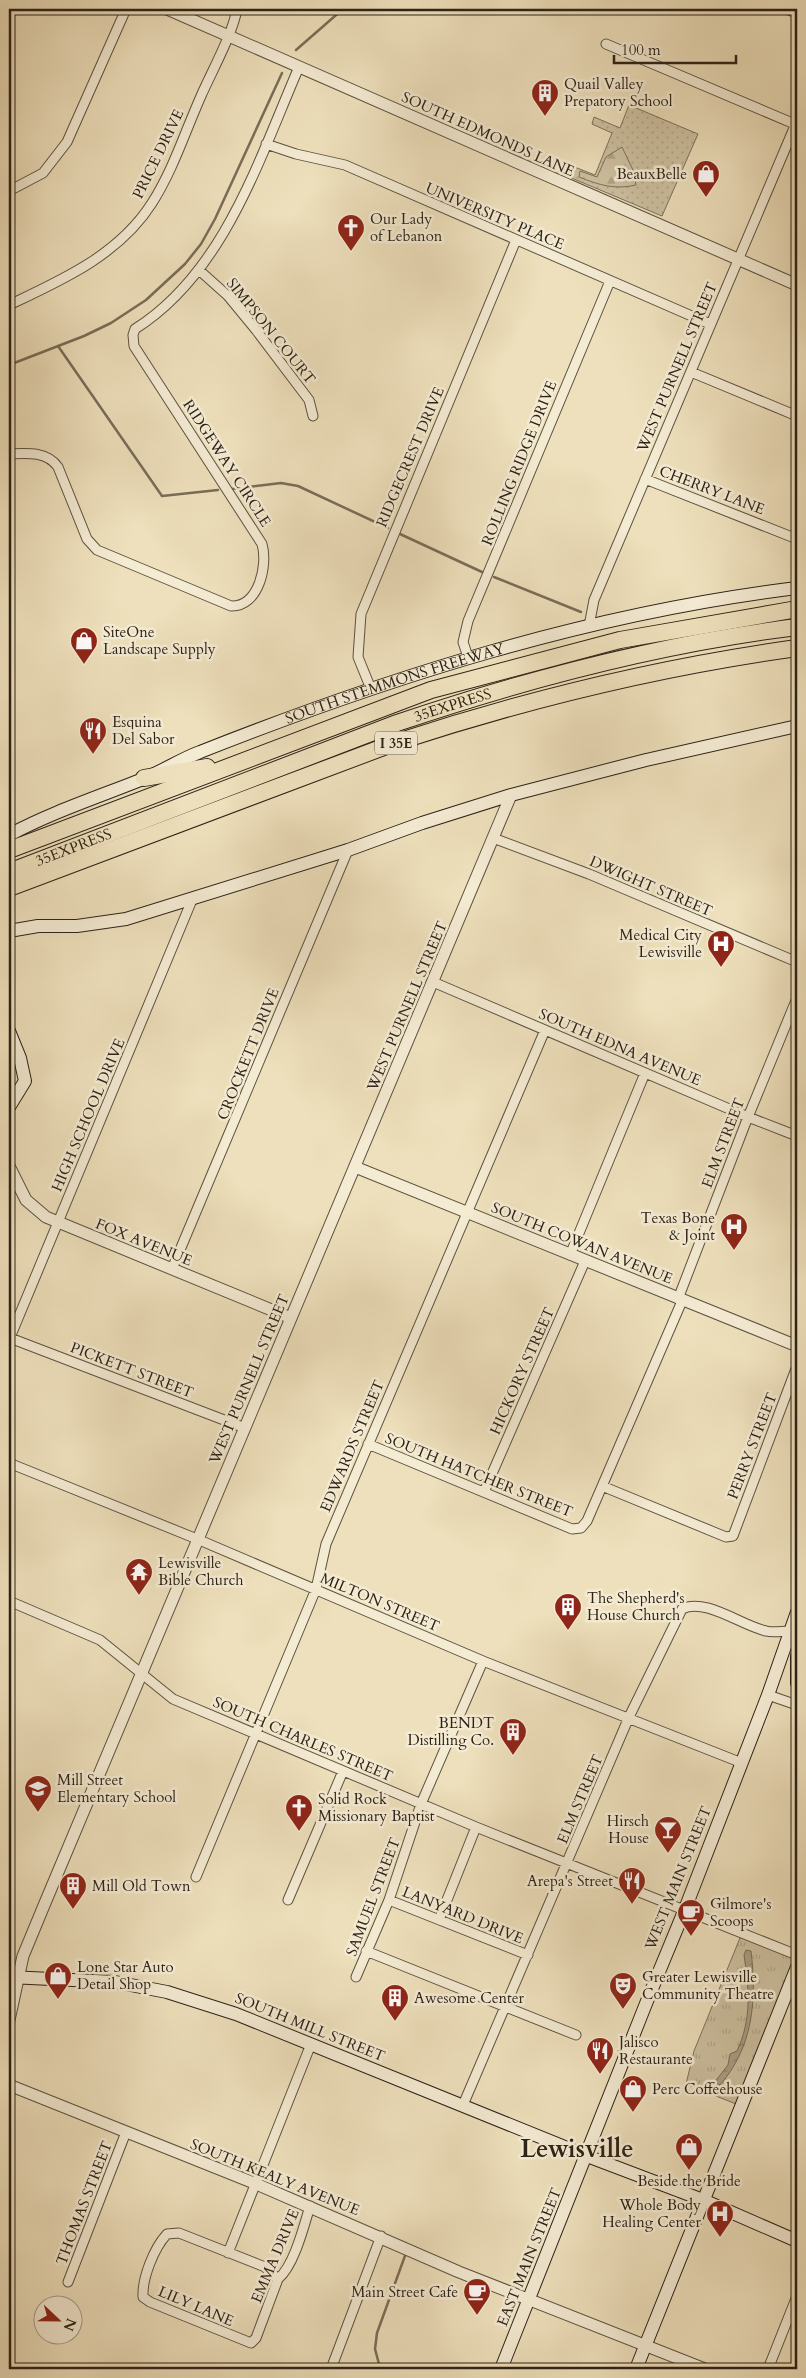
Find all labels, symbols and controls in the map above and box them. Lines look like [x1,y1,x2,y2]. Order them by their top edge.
scale bar [614,32,736,64]
text: 100 m [621,40,661,60]
place label: Quail Valley Prepatory School [564,74,673,111]
building icon: Quail Valley Prepatory School [530,78,560,117]
street label: SOUTH EDMONDS LANE [398,87,578,181]
street label: PRICE DRIVE [128,106,188,202]
shop icon: BeauxBelle [691,159,721,198]
place label: BeauxBelle [616,164,687,184]
street label: UNIVERSITY PLACE [423,178,567,254]
place label: Our Lady of Lebanon [370,209,443,246]
church icon: Our Lady of Lebanon [336,213,366,252]
street label: SIMPSON COURT [222,274,320,388]
street label: WEST PURNELL STREET [632,279,722,456]
street label: ROLLING RIDGE DRIVE [477,378,561,548]
street label: RIDGECREST DRIVE [371,384,449,530]
street label: RIDGEWAY CIRCLE [178,395,276,531]
street label: CHERRY LANE [657,461,767,519]
place label: SiteOne Landscape Supply [103,622,216,659]
shop icon: SiteOne Landscape Supply [69,626,99,665]
street label: SOUTH STEMMONS FREEWAY [282,638,507,729]
street label: 35EXPRESS [411,684,494,727]
place label: Esquina Del Sabor [112,712,175,749]
restaurant icon: Esquina Del Sabor [78,716,108,755]
road number: I 35E [375,731,417,754]
street label: 35EXPRESS [32,824,114,871]
street label: DWIGHT STREET [586,851,716,921]
street label: WEST PURNELL STREET [362,918,452,1095]
place label: Medical City Lewisville [619,925,702,962]
hospital icon: Medical City Lewisville [706,929,736,968]
street label: CROCKETT DRIVE [212,985,284,1123]
street label: SOUTH EDNA AVENUE [536,1004,704,1090]
street label: HIGH SCHOOL DRIVE [47,1035,129,1195]
street label: ELM STREET [697,1095,749,1191]
street label: SOUTH COWAN AVENUE [488,1197,676,1289]
place label: Texas Bone & Joint [641,1208,715,1245]
hospital icon: Texas Bone & Joint [719,1212,749,1251]
street label: FOX AVENUE [93,1214,195,1270]
street label: WEST PURNELL STREET [204,1291,294,1468]
street label: HICKORY STREET [485,1304,559,1438]
street label: PICKETT STREET [68,1337,196,1403]
street label: EDWARDS STREET [315,1377,389,1515]
street label: PERRY STREET [722,1390,782,1502]
street label: SOUTH HATCHER STREET [382,1428,576,1522]
place label: Lewisville Bible Church [158,1553,244,1590]
temple icon: Lewisville Bible Church [124,1557,154,1596]
street label: MILTON STREET [317,1568,443,1636]
place label: The Shepherd's House Church [587,1588,685,1625]
building icon: The Shepherd's House Church [553,1592,583,1631]
street label: SOUTH CHARLES STREET [210,1692,396,1786]
place label: BENDT Distilling Co. [407,1713,494,1750]
building icon: BENDT Distilling Co. [498,1717,528,1756]
street label: ELM STREET [552,1751,608,1847]
place label: Mill Street Elementary School [57,1770,176,1807]
school or university icon: Mill Street Elementary School [23,1774,53,1813]
place label: Solid Rock Missionary Baptist [318,1789,435,1826]
church icon: Solid Rock Missionary Baptist [284,1793,314,1832]
street label: WEST MAIN STREET [640,1803,716,1954]
place label: Hirsch House [607,1811,650,1848]
bar icon: Hirsch House [653,1815,683,1854]
street label: SAMUEL STREET [341,1835,405,1959]
restaurant icon: Arepa's Street [617,1866,647,1905]
building icon: Mill Old Town [58,1871,88,1910]
place label: Arepa's Street [527,1871,613,1891]
place label: Mill Old Town [92,1876,191,1896]
street label: LANYARD DRIVE [399,1882,527,1948]
place label: Gilmore's Scoops [710,1894,771,1931]
cafe icon: Gilmore's Scoops [676,1898,706,1937]
place label: Lone Star Auto Detail Shop [77,1957,174,1994]
shop icon: Lone Star Auto Detail Shop [43,1961,73,2000]
place label: Greater Lewisville Community Theatre [642,1967,774,2004]
theatre icon: Greater Lewisville Community Theatre [608,1971,638,2010]
building icon: Awesome Center [380,1983,410,2022]
street label: SOUTH MILL STREET [232,1988,388,2066]
place label: Awesome Center [414,1988,525,2008]
place label: Jalisco Restaurante [617,2032,693,2069]
restaurant icon: Jalisco Restaurante [585,2036,615,2075]
shop icon: Perc Coffeehouse [618,2074,648,2113]
place label: Perc Coffeehouse [652,2079,763,2099]
district label: Lewisville [520,2132,634,2166]
shop icon: Beside the Bride [674,2132,704,2171]
street label: SOUTH KEALY AVENUE [187,2134,363,2220]
street label: THOMAS STREET [51,2138,117,2268]
place label: Beside the Bride [637,2171,741,2191]
street label: EAST MAIN STREET [492,2185,566,2329]
place label: Whole Body Healing Center [602,2195,702,2232]
hospital icon: Whole Body Healing Center [705,2199,735,2238]
street label: EMMA DRIVE [246,2206,304,2306]
cafe icon: Main Street Cafe [462,2277,492,2316]
street label: LILY LANE [155,2281,237,2331]
place label: Main Street Cafe [351,2282,458,2302]
north arrow [32,2296,82,2346]
text: N [59,2315,81,2334]

